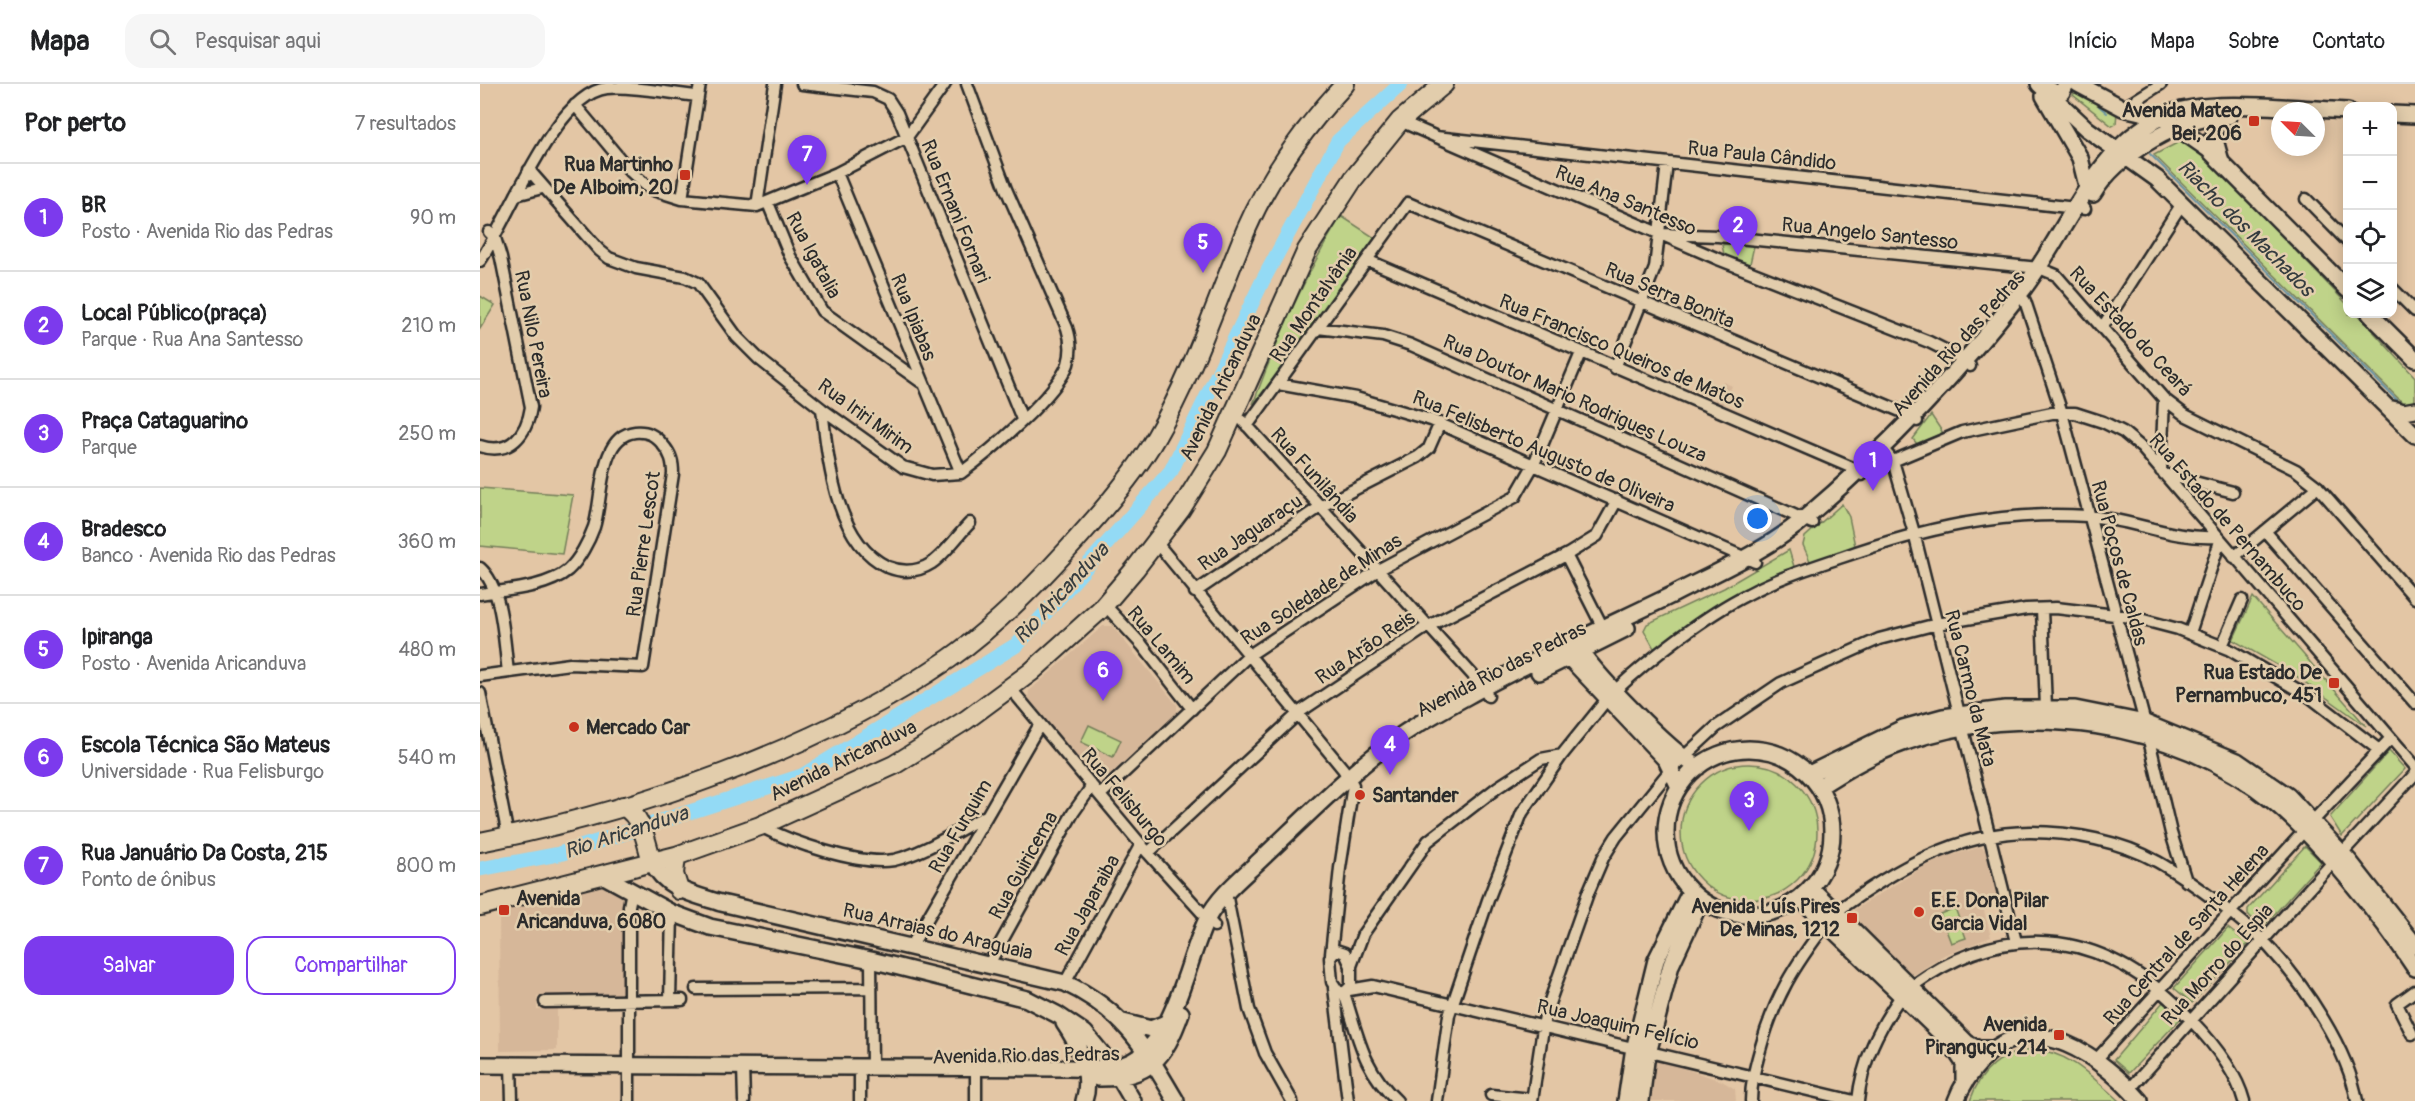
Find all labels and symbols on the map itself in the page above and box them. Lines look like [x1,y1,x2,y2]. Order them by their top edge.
place label: Avenida Mateo Bei, 206 [2122,98,2242,146]
north arrow [2271,102,2325,156]
marker: Avenida Mateo Bei, 206 [2247,114,2261,128]
pin: 7 [788,135,826,185]
street label: Rua Paula Cândido [1686,135,1838,176]
street label: Rua Ernani Fornari [915,136,996,286]
place label: Rua Martinho De Alboim, 20 [553,152,673,200]
water label: Riacho dos Machados [2171,154,2322,304]
street label: Rua Ana Santesso [1551,159,1701,242]
marker: Rua Martinho De Alboim, 20 [678,168,692,182]
pin: 2 [1718,206,1758,256]
street label: Rua Igatalia [780,208,847,303]
street label: Rua Angelo Santesso [1780,212,1960,255]
pin: 5 [1184,224,1222,273]
street label: Rua Montalvânia [1264,241,1363,367]
street label: Rua Serra Bonita [1601,257,1739,334]
street label: Rua Estado do Ceará [2064,261,2197,402]
street label: Avenida Rio das Pedras [1886,265,2030,421]
street label: Rua Nilo Pereira [509,268,558,400]
street label: Rua Ipiabas [885,270,942,364]
street label: Rua Francisco Queiros de Matos [1495,288,1748,415]
street label: Avenida Aricanduva [1174,310,1267,465]
street label: Rua Doutor Mario Rodrigues Louza [1439,329,1711,468]
street label: Rua Iriri Mirim [813,373,919,460]
street label: Rua Felisberto Augusto de Oliveira [1409,385,1679,518]
street label: Rua Funilândia [1265,422,1364,528]
street label: Rua Estado de Pernambuco [2143,428,2312,617]
pin: 1 [1854,442,1892,491]
street label: Rua Pierre Lescot [621,469,666,619]
street label: Rua Poços de Caldas [2085,478,2154,649]
street label: Rua Jaguaraçu [1193,488,1307,576]
your location [1743,504,1772,533]
street label: Rua Soledade de Minas [1236,528,1407,651]
water label: Rio Aricanduva [1008,536,1116,649]
street label: Rua Lamim [1122,601,1202,690]
street label: Rua Arão Reis [1311,605,1420,690]
street label: Rua Carmo da Mata [1939,607,2002,769]
street label: Avenida Rio das Pedras [1412,616,1590,723]
pin: 6 [1084,652,1122,701]
place label: Rua Estado De Pernambuco, 451 [2175,660,2323,708]
marker: Rua Estado De Pernambuco, 451 [2327,676,2341,690]
street label: Avenida Aricanduva [766,714,921,807]
place label: Mercado Car [586,715,691,740]
marker: Mercado Car [567,720,581,734]
pin: 4 [1370,726,1410,775]
street label: Rua Felisburgo [1076,743,1173,852]
street label: Rua Furquim [923,775,997,878]
pin: 3 [1730,782,1768,831]
place label: Santander [1372,783,1459,808]
marker: Santander [1353,788,1367,802]
water label: Rio Aricanduva [561,799,693,865]
street label: Rua Guiricema [983,807,1063,924]
street label: Rua Central de Santa Helena [2098,838,2275,1030]
street label: Rua Japaraiba [1049,850,1126,960]
place label: Avenida Aricanduva, 6080 [516,886,666,934]
place label: E.E. Dona Pilar Garcia Vidal [1931,888,2050,936]
place label: Avenida Luís Pires De Minas, 1212 [1691,894,1840,942]
street label: Rua Arraias do Araguaia [840,897,1035,966]
street label: Rua Morro do Espia [2156,898,2279,1030]
marker: Avenida Aricanduva, 6080 [497,903,511,917]
marker: E.E. Dona Pilar Garcia Vidal [1912,905,1926,919]
marker: Avenida Luís Pires De Minas, 1212 [1845,911,1859,925]
street label: Rua Joaquim Felício [1534,994,1702,1055]
place label: Avenida Piranguçu, 214 [1925,1012,2047,1060]
marker: Avenida Piranguçu, 214 [2052,1028,2066,1042]
street label: Avenida Rio das Pedras [932,1041,1120,1070]

